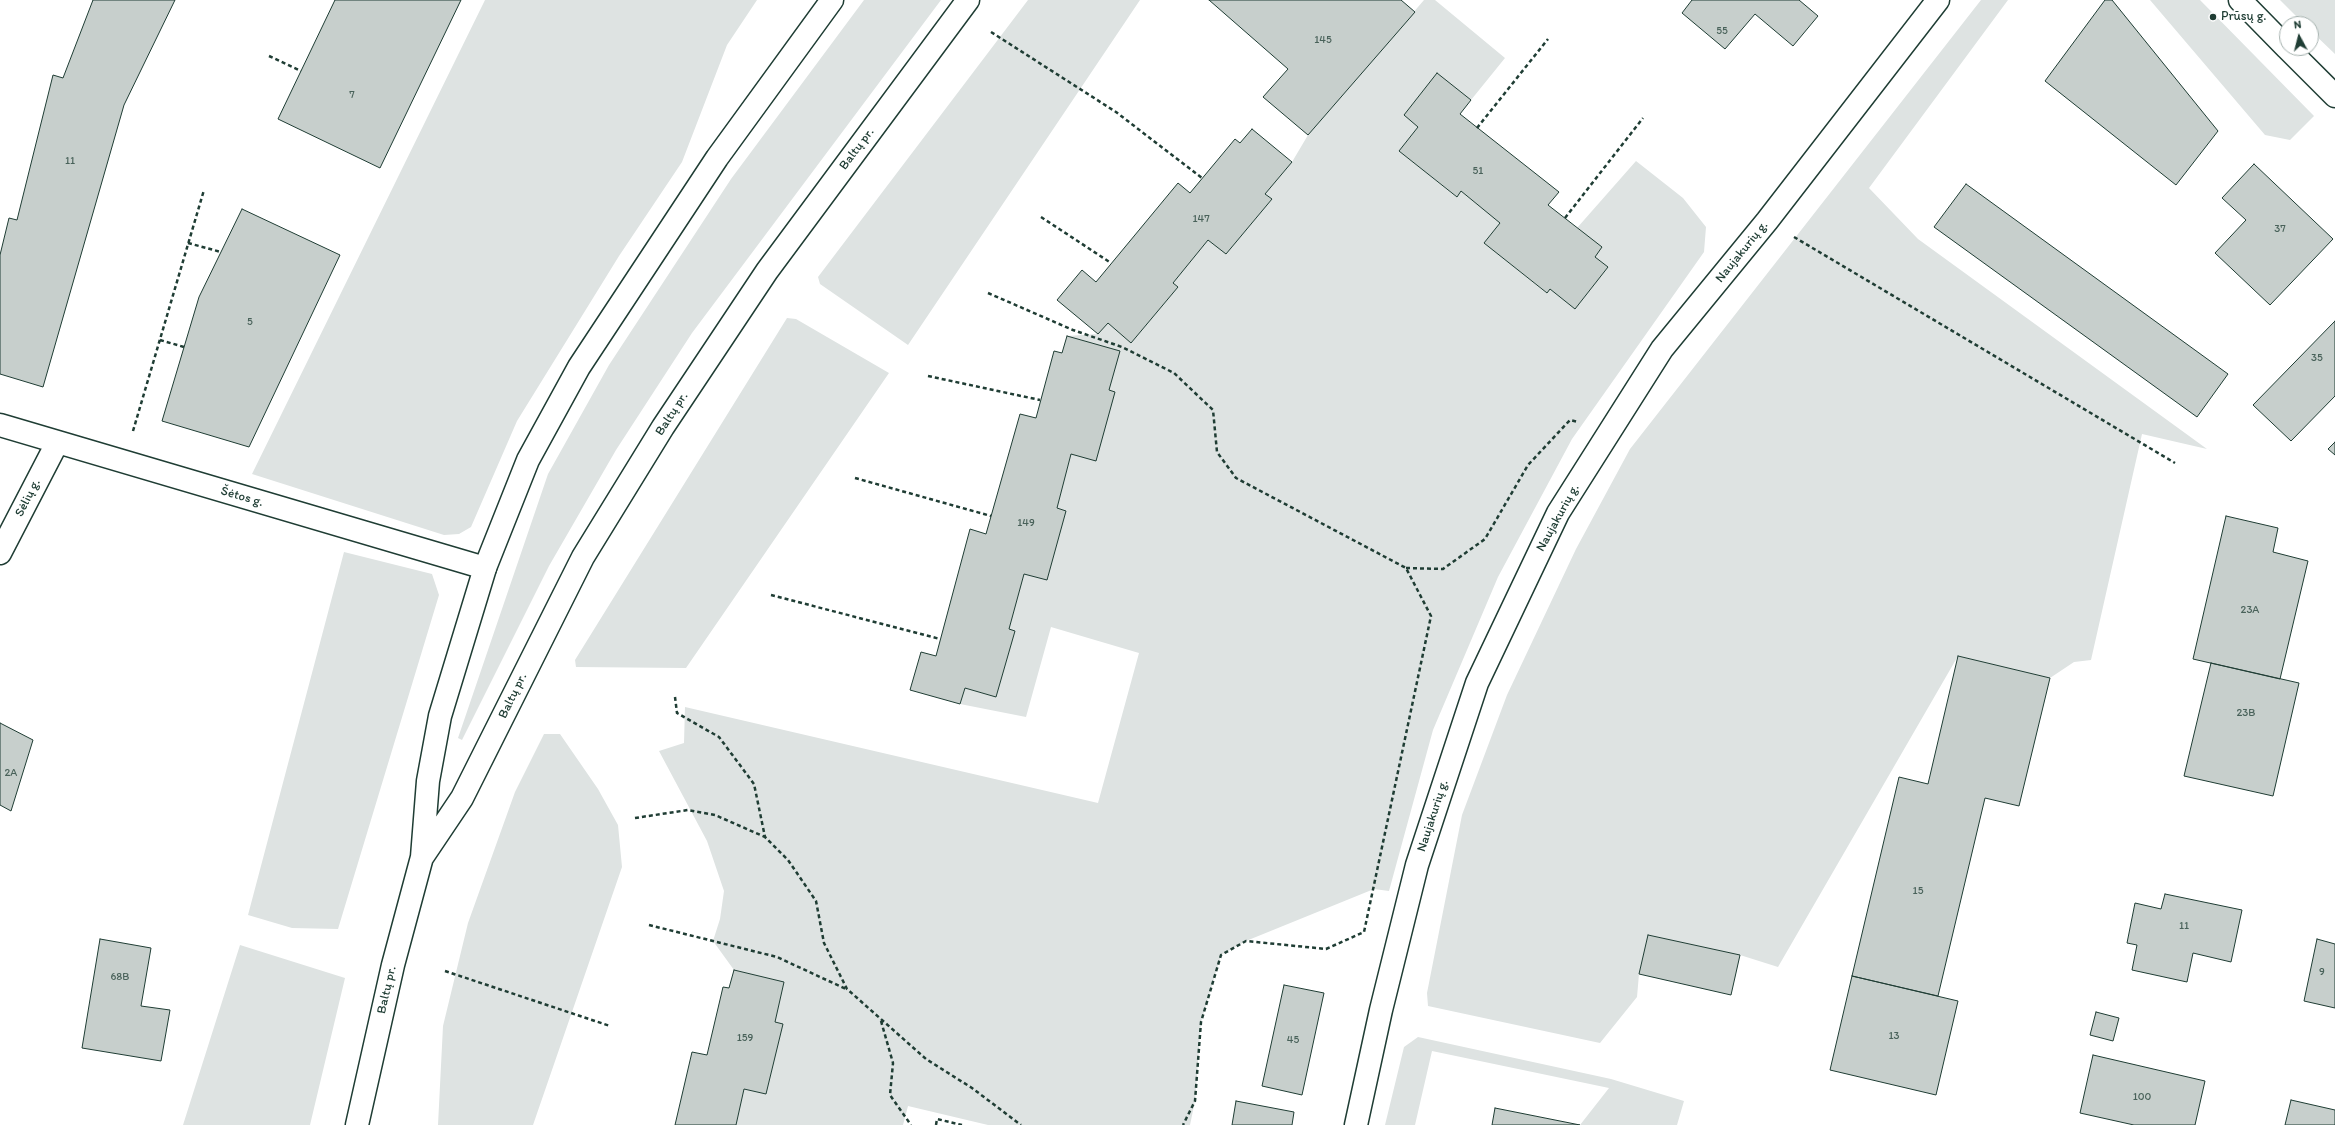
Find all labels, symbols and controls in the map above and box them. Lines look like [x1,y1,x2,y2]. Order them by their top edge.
place label: Prūsų g. [2221,9,2267,25]
marker: Prūsų g. [2208,12,2218,22]
north arrow [2279,16,2319,56]
text: N [2293,18,2302,31]
house number: 55 [1716,24,1728,38]
house number: 145 [1314,33,1332,47]
house number: 7 [349,88,355,102]
street label: Baltų pr. [836,125,878,173]
house number: 11 [65,154,75,168]
house number: 51 [1473,164,1483,178]
house number: 147 [1192,212,1210,226]
street label: Naujakurių g. [1712,218,1772,286]
house number: 37 [2274,222,2286,236]
house number: 5 [247,315,253,329]
house number: 35 [2311,351,2323,365]
street label: Baltų pr. [652,389,692,439]
street label: Sėlių g. [12,476,44,520]
street label: Naujakurių g. [1533,481,1583,555]
street label: Šėtos g. [219,483,265,511]
house number: 149 [1017,516,1035,530]
house number: 23A [2241,603,2259,617]
street label: Baltų pr. [495,671,531,721]
house number: 23B [2237,706,2255,720]
house number: 2A [5,766,17,780]
street label: Naujakurių g. [1414,778,1452,854]
house number: 15 [1913,884,1923,898]
house number: 11 [2179,919,2189,933]
street label: Baltų pr. [374,964,400,1016]
house number: 9 [2319,965,2325,979]
house number: 68B [111,970,129,984]
house number: 13 [1888,1029,1900,1043]
house number: 159 [737,1031,753,1045]
house number: 45 [1287,1033,1299,1047]
house number: 100 [2133,1090,2151,1104]

